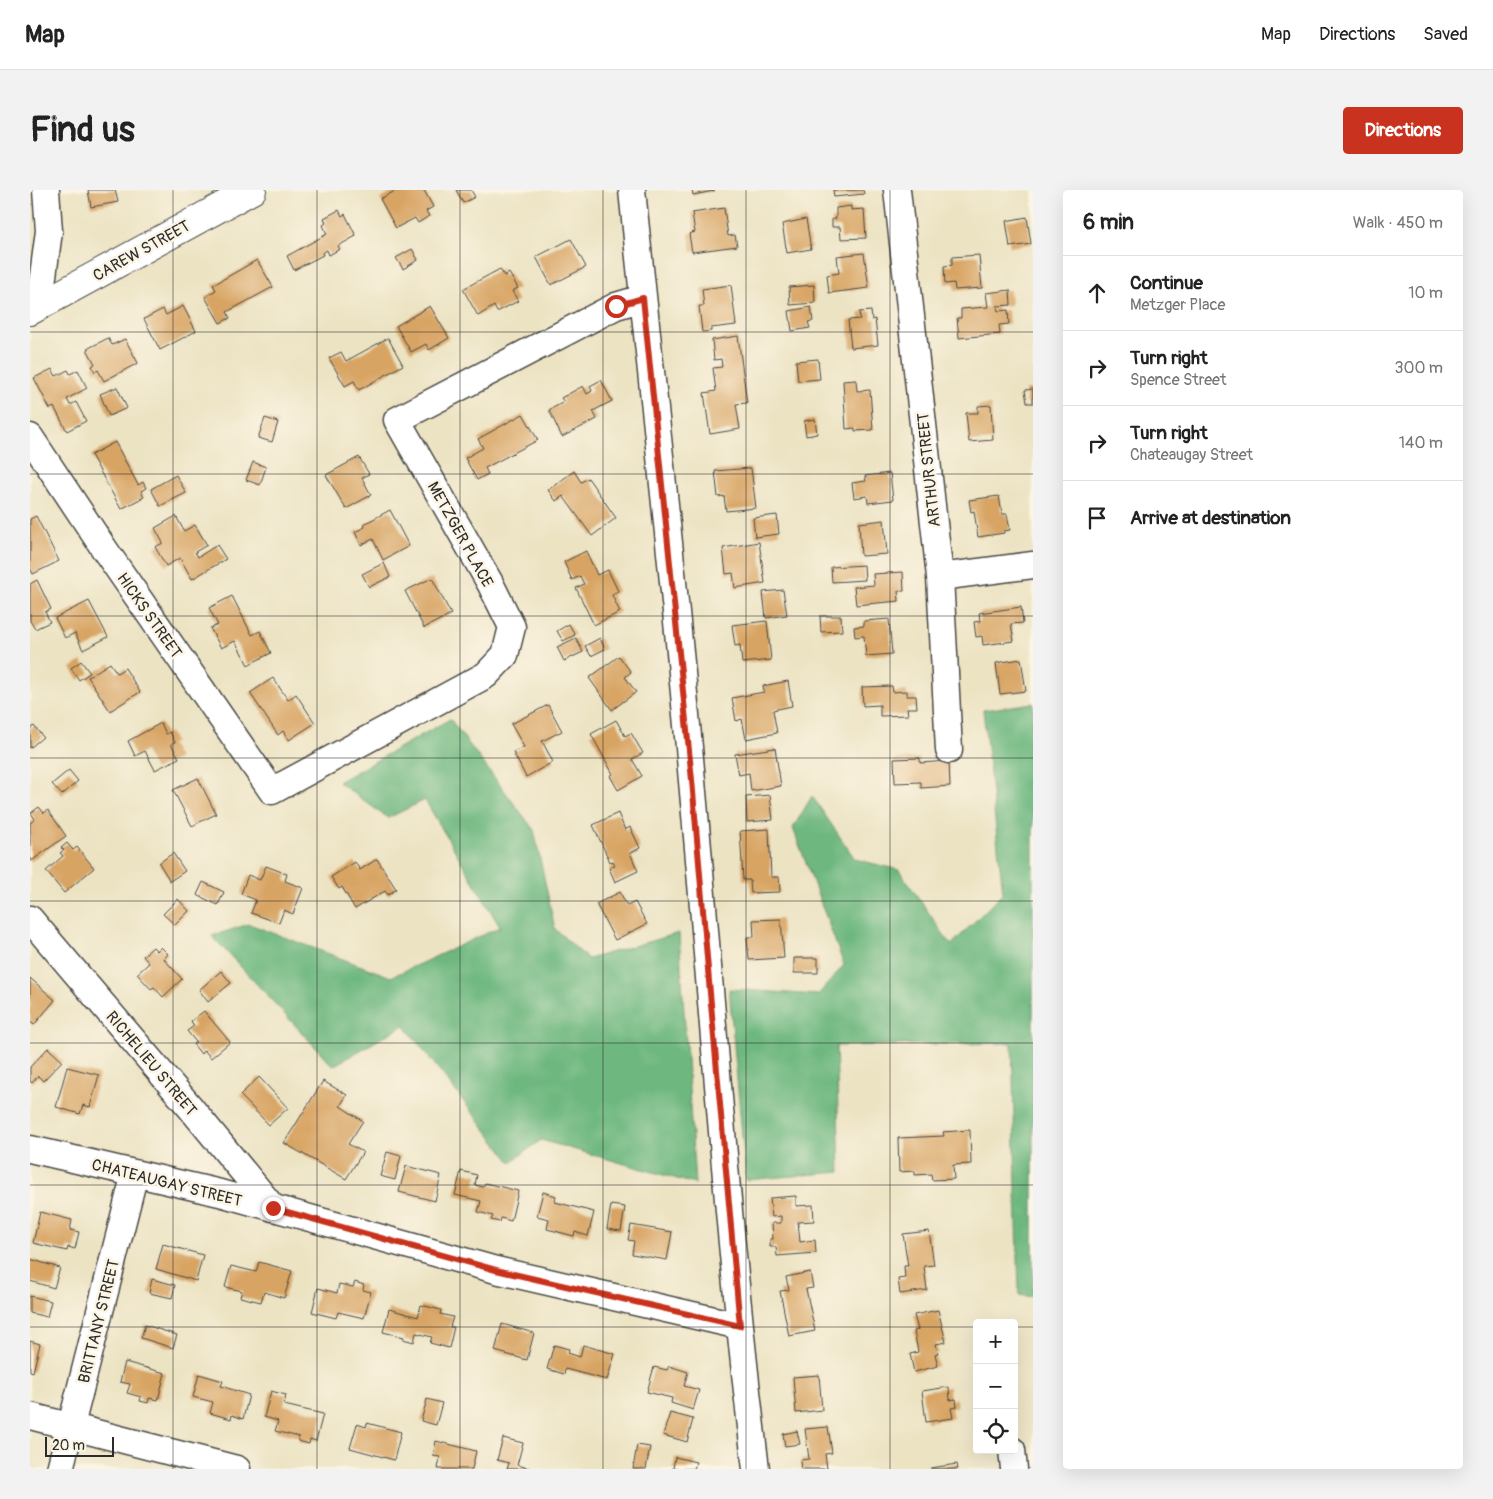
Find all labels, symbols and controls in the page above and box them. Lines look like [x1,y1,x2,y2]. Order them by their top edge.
text: Map [25,20,65,49]
text: Map [1261,23,1291,46]
text: Directions [1319,23,1395,46]
text: Saved [1423,23,1468,46]
button: Directions [1343,107,1463,154]
text: Find us [30,108,135,152]
text: 6 min [1083,209,1134,236]
text: Walk · 450 m [1353,213,1443,233]
street label: CAREW STREET [89,216,194,286]
text: Continue [1130,271,1203,295]
icon: ahead [1083,279,1111,307]
text: 10 m [1408,283,1443,303]
route start [605,295,628,318]
text: Metzger Place [1130,295,1225,315]
text: Turn right [1130,346,1208,370]
icon: right [1083,354,1111,382]
text: 300 m [1395,358,1443,378]
text: Spence Street [1130,370,1226,390]
street label: ARTHUR STREET [913,412,945,528]
text: Turn right [1130,421,1208,445]
icon: right [1083,429,1111,457]
text: 140 m [1399,433,1443,453]
text: Chateaugay Street [1130,445,1253,465]
street label: METZGER PLACE [423,478,497,591]
icon: arrive [1083,504,1111,532]
text: Arrive at destination [1130,506,1291,530]
street label: HICKS STREET [112,569,186,662]
street label: RICHELIEU STREET [101,1007,201,1120]
street label: CHATEAUGAY STREET [90,1155,244,1211]
route end [262,1197,285,1220]
street label: BRITTANY STREET [74,1257,124,1385]
map controls [973,1319,1018,1454]
button: + [973,1319,1018,1364]
button: − [973,1364,1018,1409]
button: locate [973,1409,1018,1454]
scale bar [45,1434,114,1457]
text: 20 m [52,1437,85,1454]

